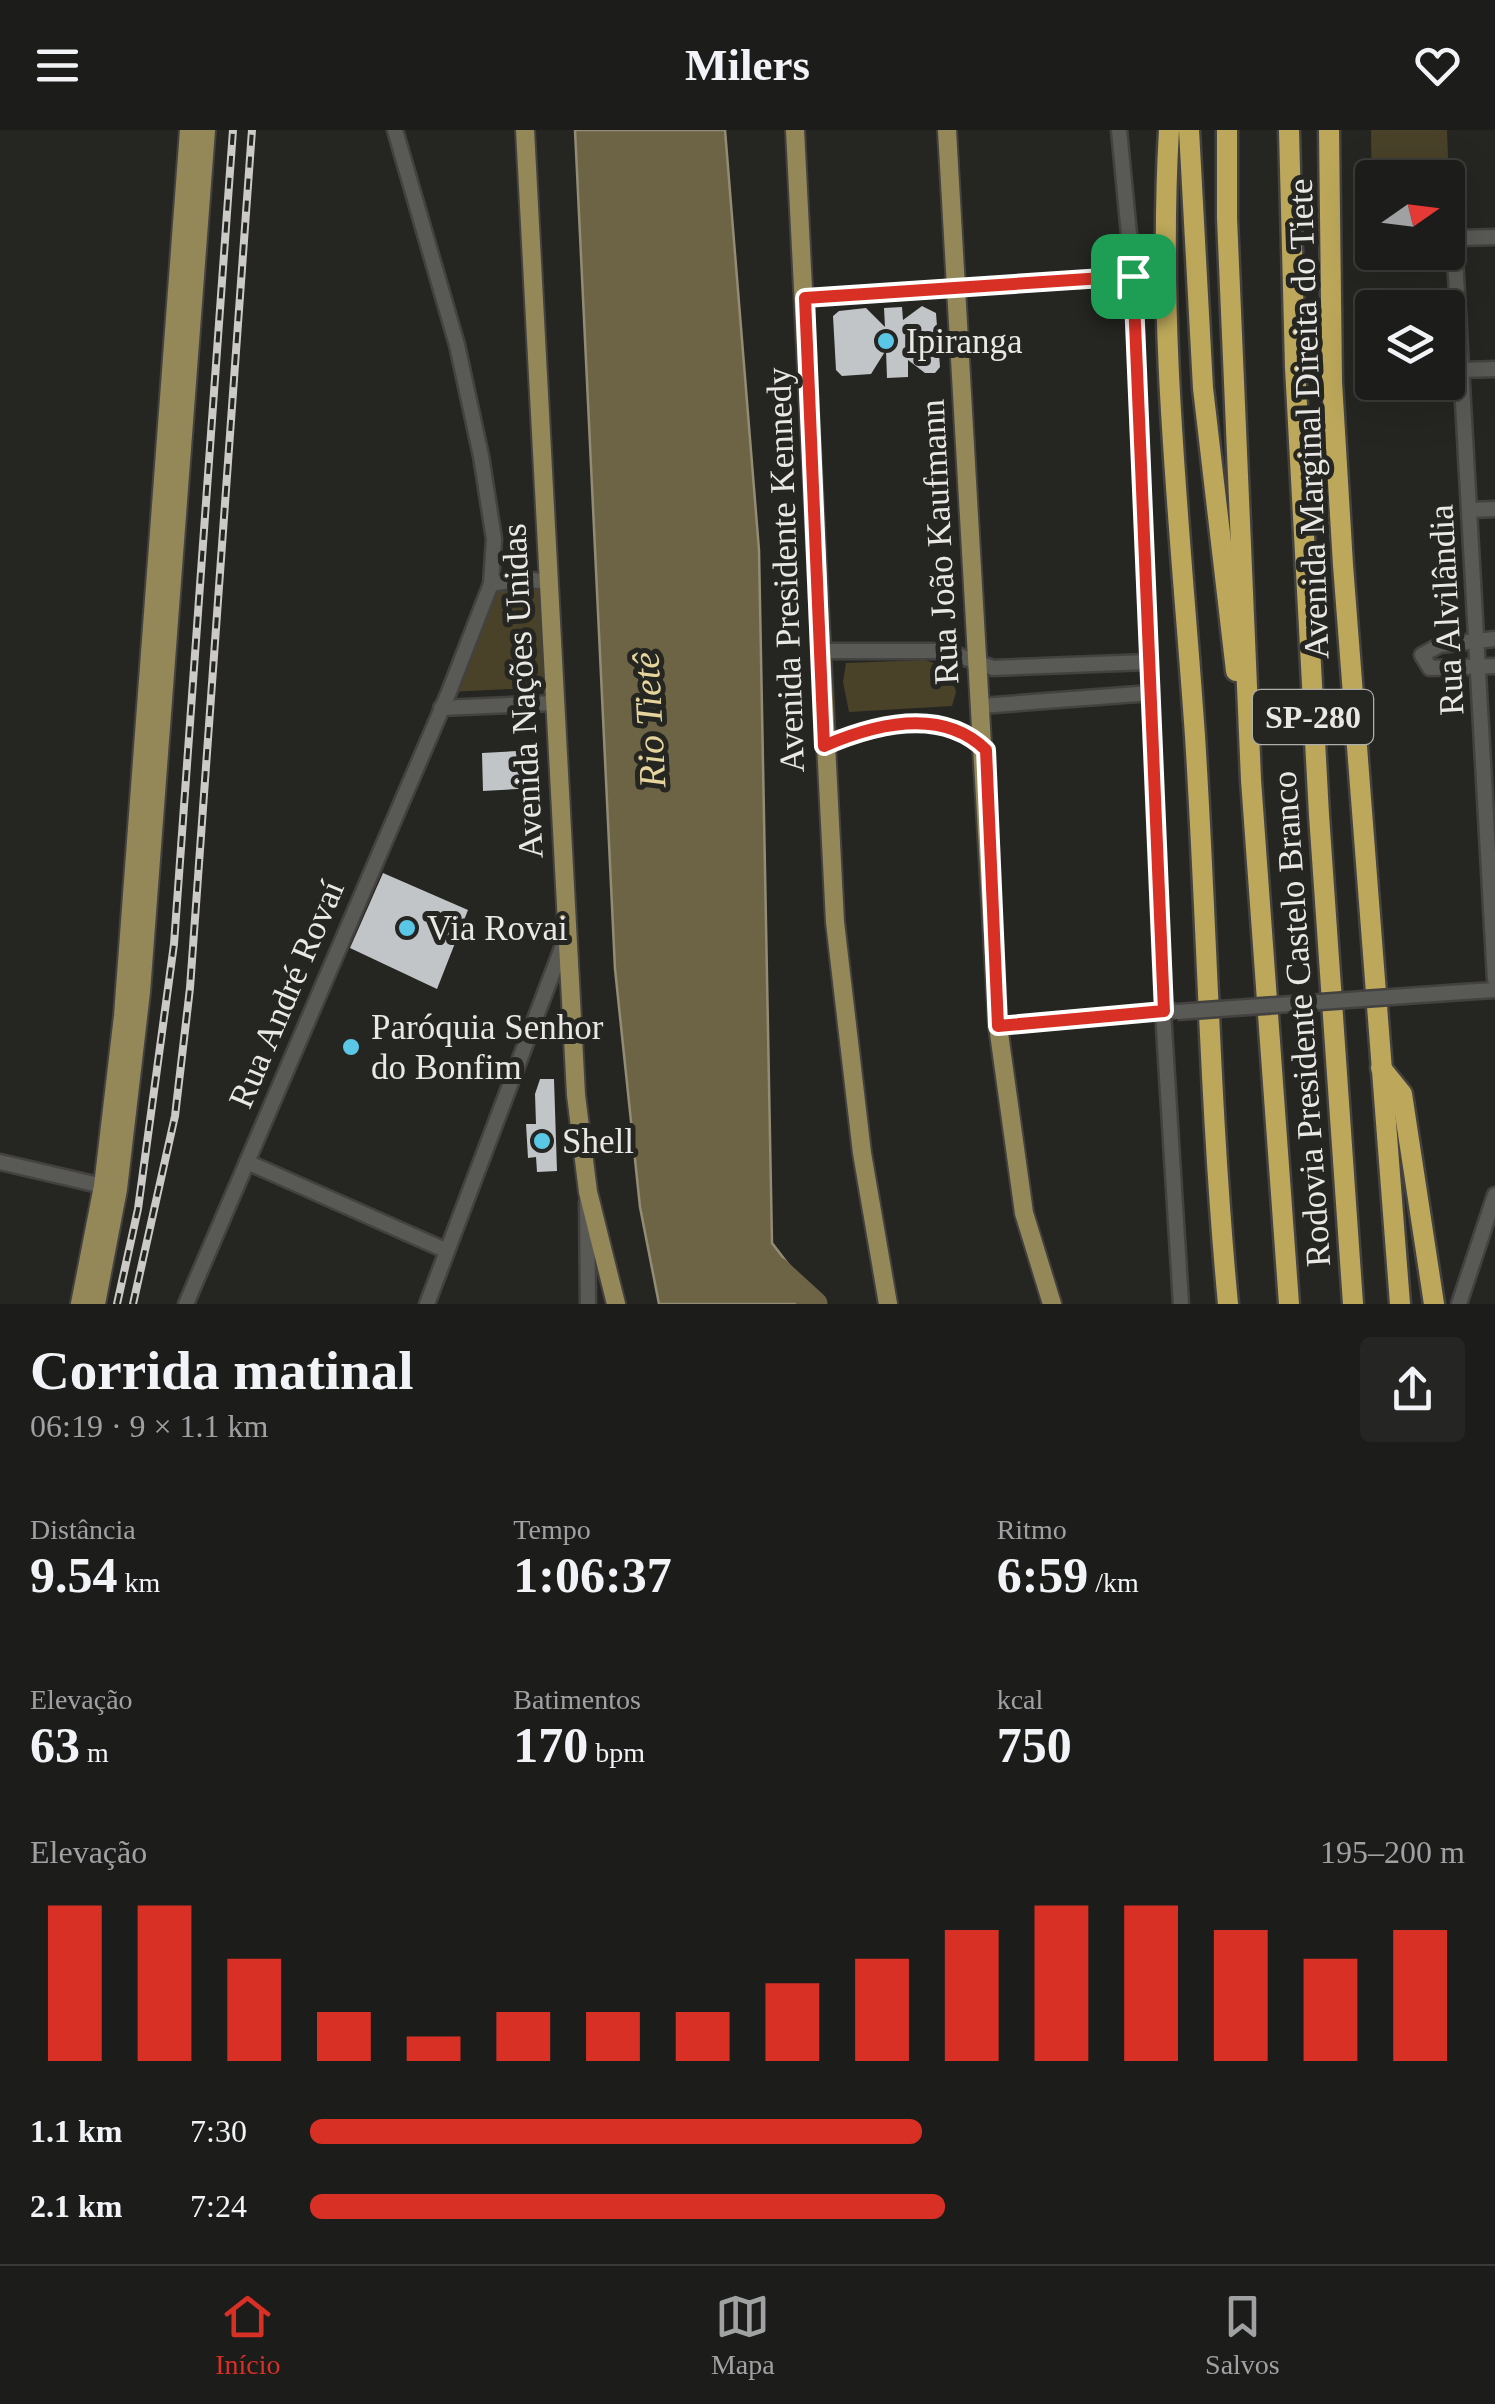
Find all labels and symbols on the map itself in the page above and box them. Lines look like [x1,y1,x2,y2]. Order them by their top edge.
north arrow [1355,160,1465,270]
street label: Avenida Marginal Direita do Tiete [1281,178,1336,660]
pin [1091,234,1176,319]
place label: Ipiranga [906,322,1023,361]
marker: Ipiranga [875,330,897,352]
street label: Avenida Presidente Kennedy [759,366,812,773]
street label: Rua João Kaufmann [913,398,966,686]
street label: Rua Alvilândia [1421,503,1471,716]
street label: Avenida Nações Unidas [494,522,551,860]
water label: Rio Tietê [624,651,674,790]
road number: SP-280 [1253,690,1373,744]
street label: Rodovia Presidente Castelo Branco [1265,770,1338,1268]
street label: Rua André Rovaí [221,874,352,1114]
place label: Via Rovai [427,909,568,948]
marker: Via Rovai [396,917,418,939]
place label: Paróquia Senhor do Bonfim [371,1008,604,1087]
marker: Paróquia Senhor do Bonfim [340,1036,362,1058]
place label: Shell [562,1122,634,1161]
marker: Shell [531,1130,553,1152]

